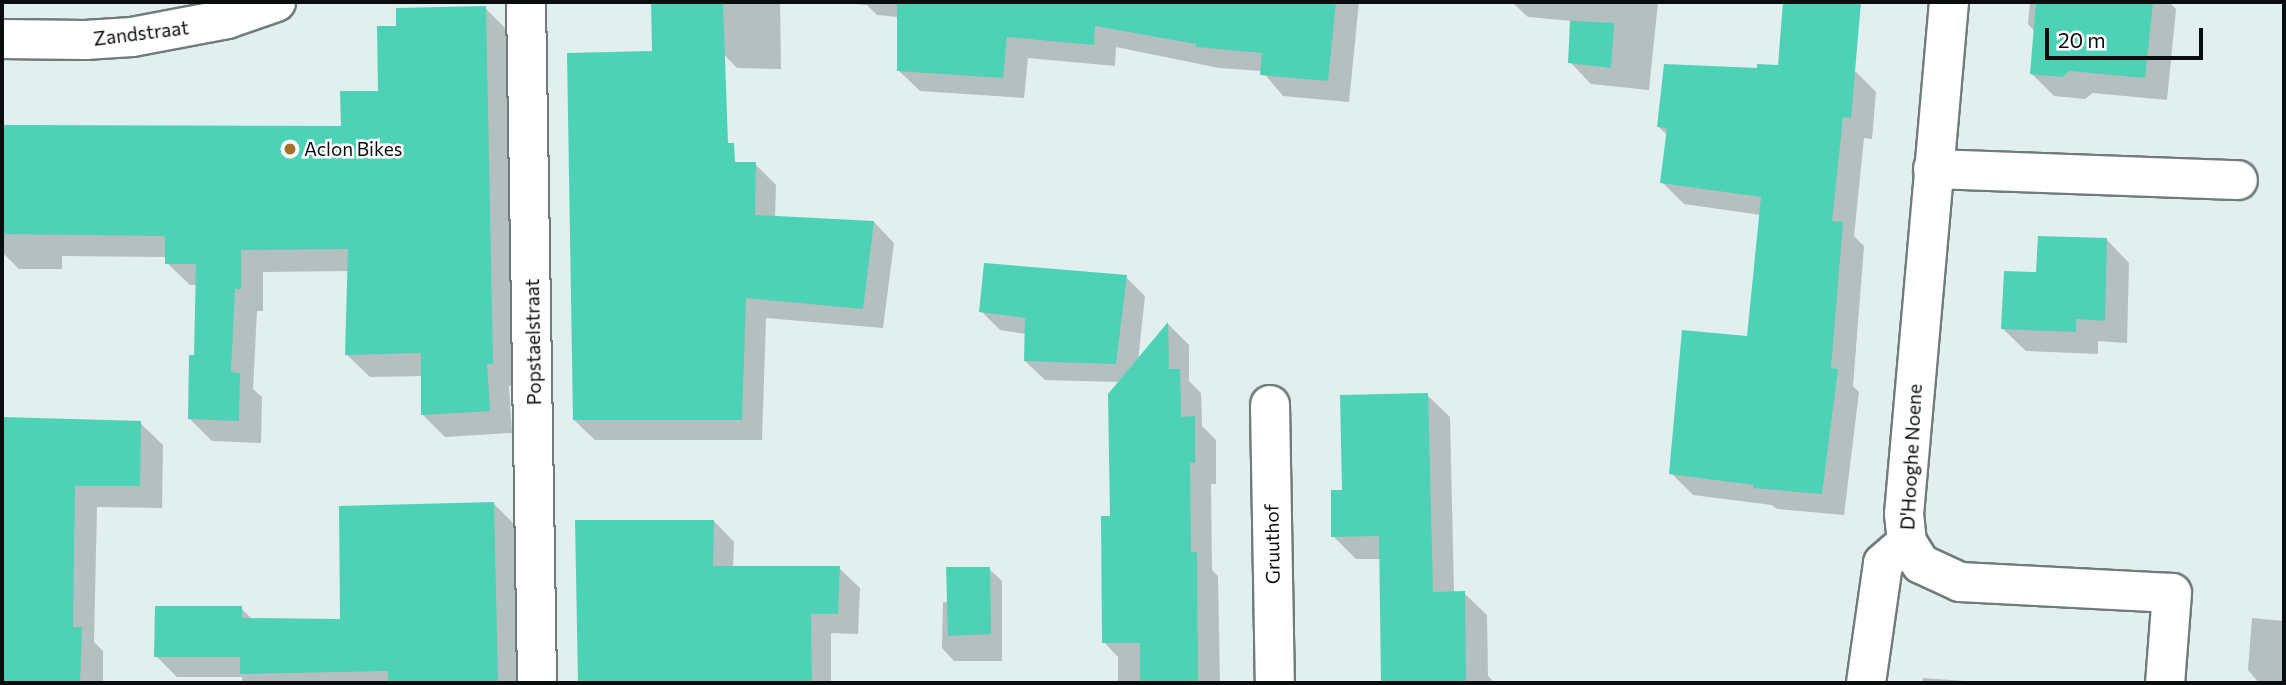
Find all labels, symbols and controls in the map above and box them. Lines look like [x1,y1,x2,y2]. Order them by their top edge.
scale bar [2048,14,2206,58]
street label: Zandstraat [92,16,190,50]
text: 20 m [2058,27,2106,52]
place label: Aclon Bikes [304,138,402,160]
marker: Aclon Bikes [282,141,298,157]
street label: Popstaelstraat [520,279,546,405]
street label: D'Hooghe Noene [1896,383,1926,531]
street label: Gruuthof [1260,504,1284,584]

